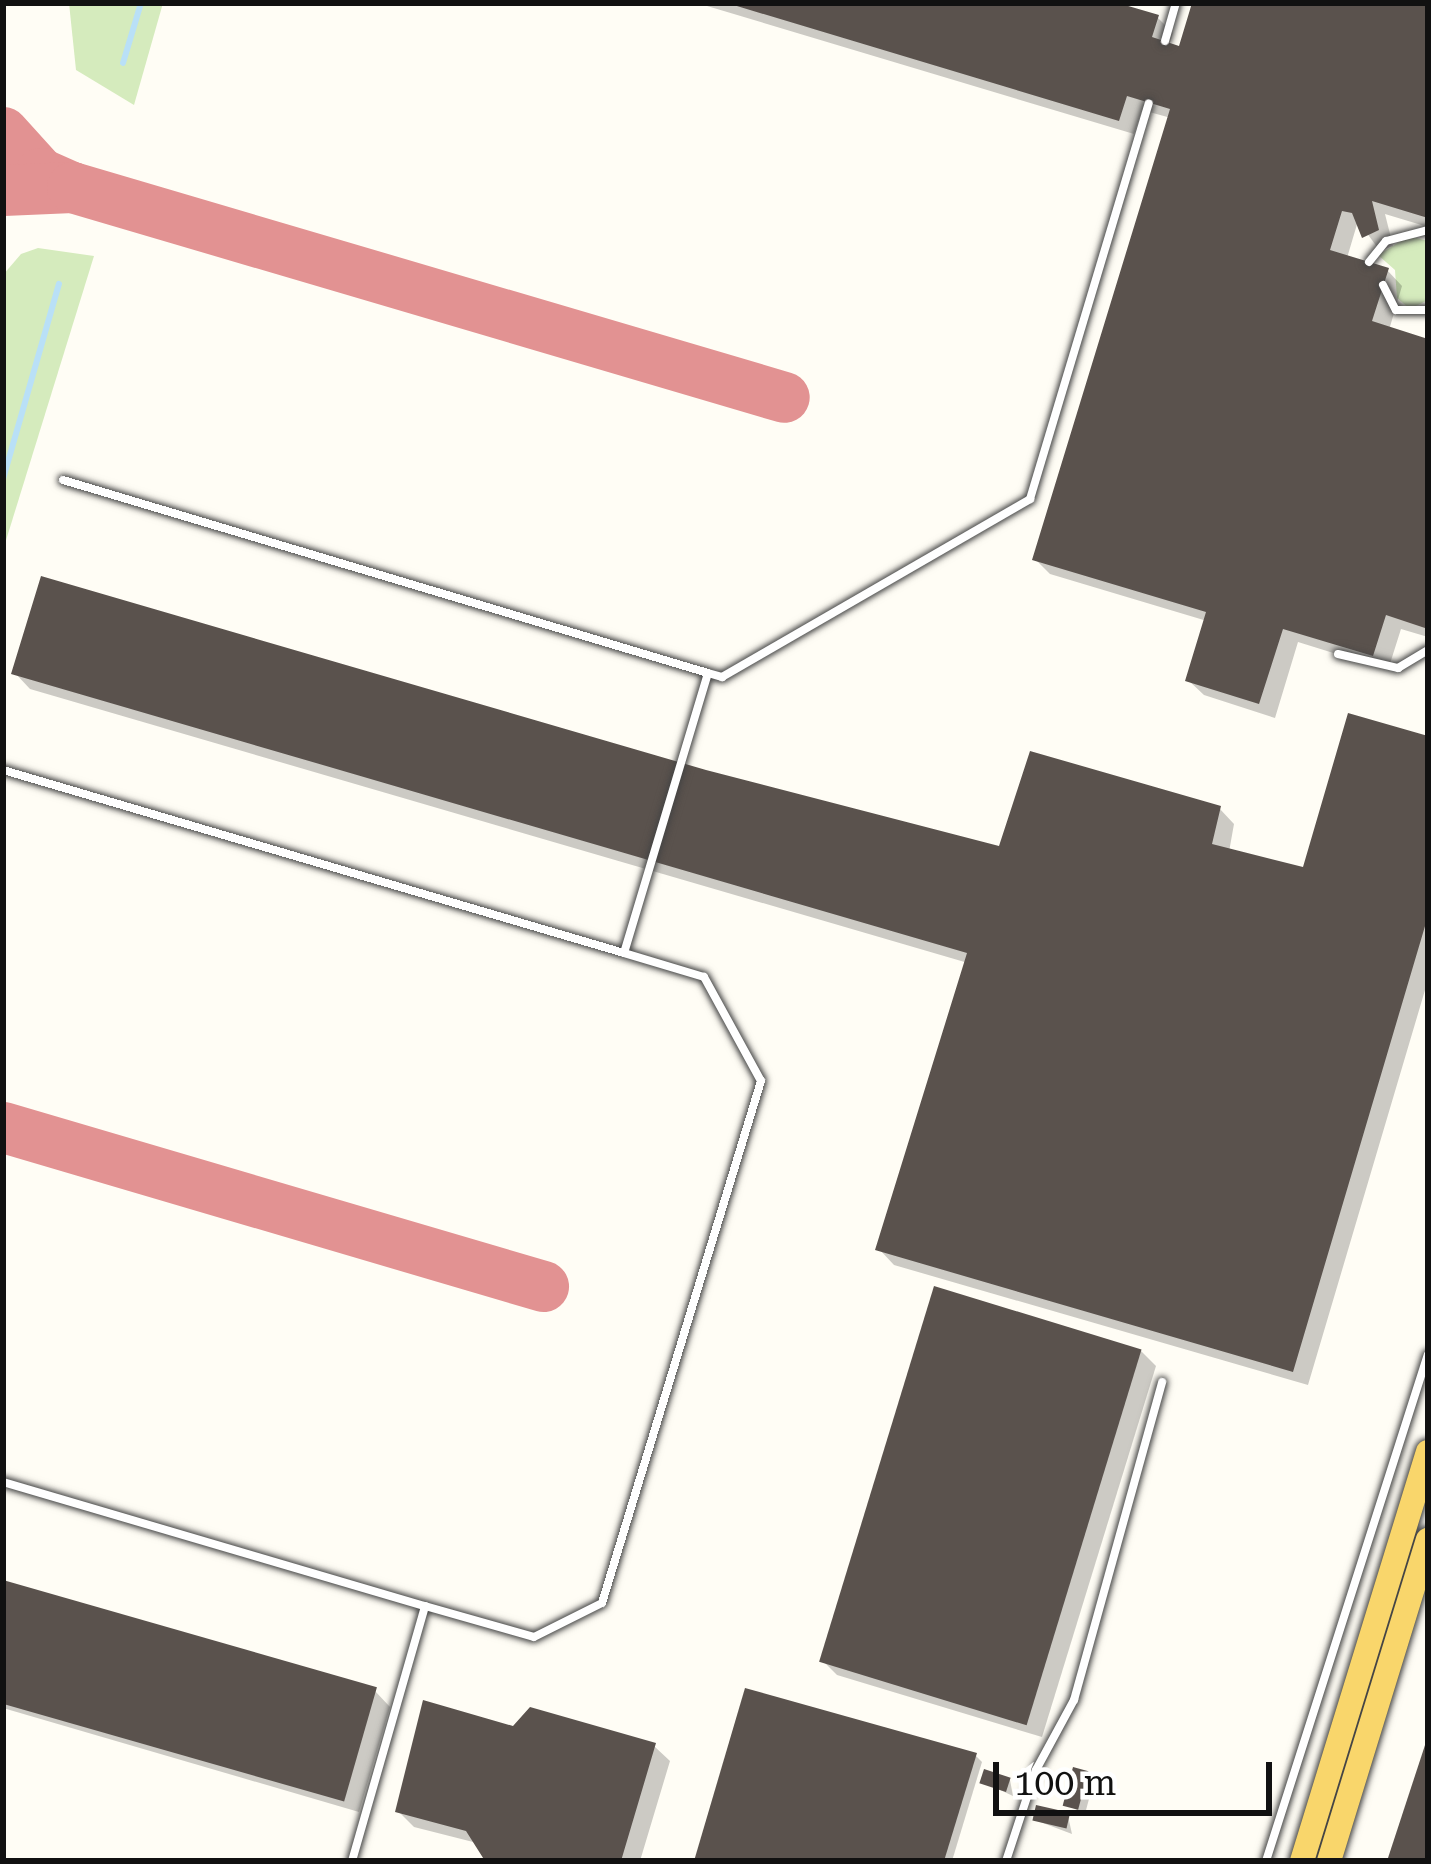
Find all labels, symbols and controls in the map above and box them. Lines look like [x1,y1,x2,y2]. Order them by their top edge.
scale bar [999,1738,1278,1812]
text: 100 m [1014,1762,1116,1804]

